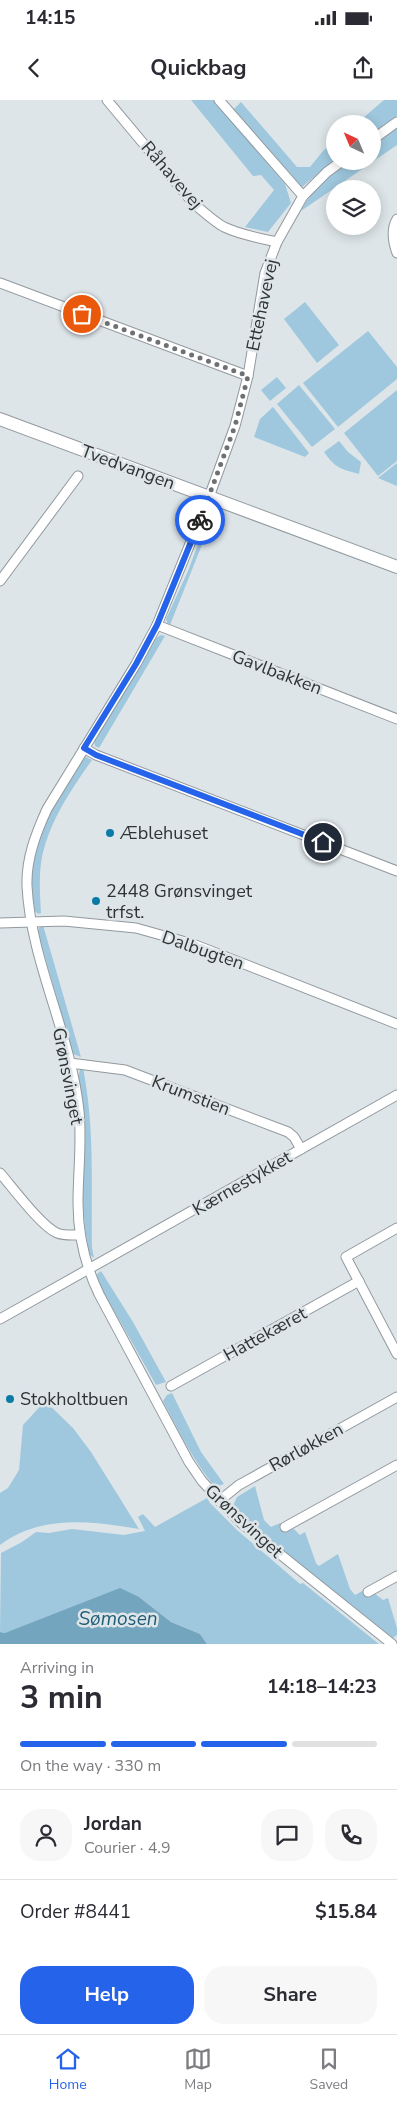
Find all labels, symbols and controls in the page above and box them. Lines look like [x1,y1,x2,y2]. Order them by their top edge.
text: 14:15 [25,5,75,31]
text: Quickbag [150,53,247,83]
icon: back [20,54,48,82]
icon: share [349,54,377,82]
north arrow [326,115,381,170]
map controls [326,115,381,235]
street label: Råhavevej [136,136,208,214]
button: layers [326,180,381,235]
street label: Ettehavevej [241,257,283,353]
pin [61,293,103,335]
icon: bag [68,300,96,328]
street label: Tvedvangen [78,439,178,495]
courier [175,495,225,545]
icon: bike [186,506,214,534]
street label: Gavlbakken [228,644,326,700]
place label: Æblehuset [119,821,209,845]
pin [302,821,344,863]
marker: Æblehuset [104,827,116,839]
icon: home [309,828,337,856]
place label: 2448 Grønsvinget trfst. [106,879,253,924]
marker: 2448 Grønsvinget trfst. [90,895,102,907]
street label: Dalbugten [159,925,247,975]
street label: Grønsvinget [47,1026,89,1127]
street label: Krumstien [148,1069,234,1121]
street label: Kærnestykket [188,1145,297,1221]
street label: Hattekæret [219,1301,312,1367]
place label: Stokholtbuen [20,1387,128,1411]
marker: Stokholtbuen [4,1393,16,1405]
street label: Rørløkken [265,1417,347,1477]
street label: Grønsvinget [200,1479,289,1564]
water label: Sømosen [78,1606,158,1632]
text: Arriving in [20,1657,94,1679]
text: 14:18–14:23 [267,1674,377,1700]
text: 3 min [20,1676,103,1719]
text: On the way · 330 m [20,1755,161,1777]
button: person [20,1809,72,1861]
button: chat [261,1809,313,1861]
button: phone [325,1809,377,1861]
text: Jordan [84,1811,142,1837]
text: Courier · 4.9 [84,1837,170,1859]
text: Order #8441 [20,1899,131,1925]
text: $15.84 [315,1899,377,1925]
button: Help [20,1966,194,2024]
button: Share [204,1966,377,2024]
tab: Home [49,2045,87,2094]
tab: Map [184,2045,212,2094]
tab: Saved [310,2045,348,2094]

